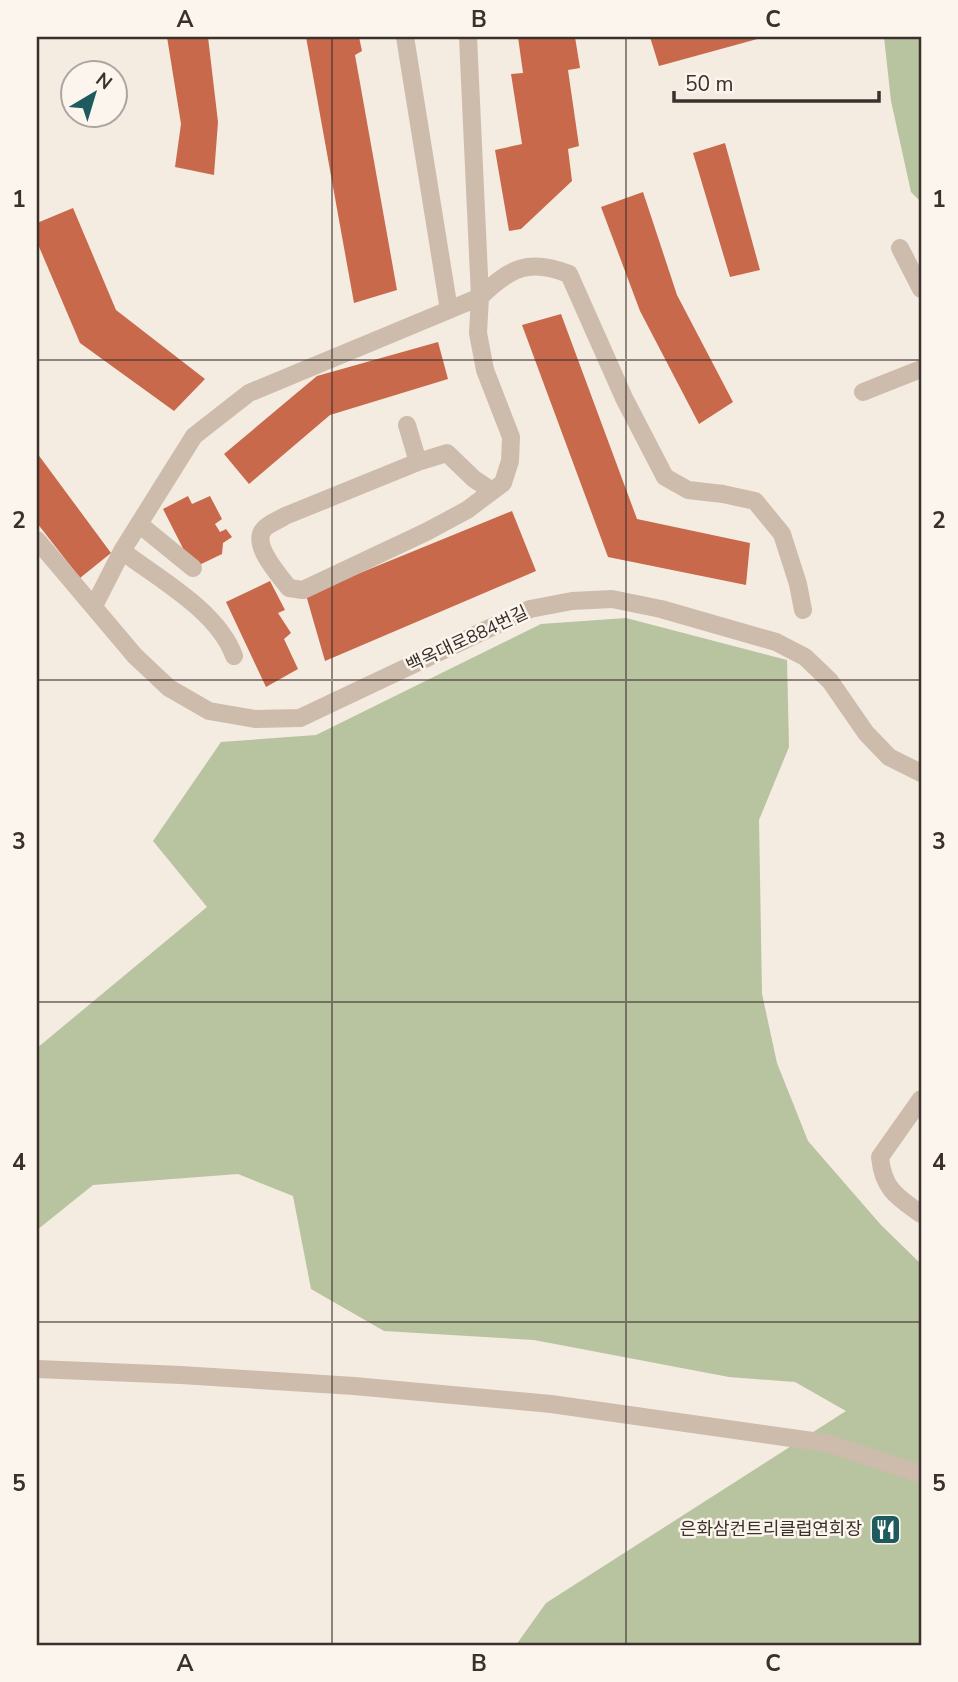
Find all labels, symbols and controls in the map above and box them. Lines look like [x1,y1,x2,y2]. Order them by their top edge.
text: A [176,4,194,35]
text: B [471,4,487,35]
text: C [765,4,781,35]
north arrow [60,60,130,130]
scale bar [674,60,879,104]
text: N [90,67,117,96]
text: 50 m [685,70,734,98]
text: 1 [12,184,26,215]
text: 1 [932,184,946,215]
text: 2 [12,505,26,536]
text: 2 [932,505,946,536]
street label: 백옥대로884번길 [402,600,532,678]
text: 3 [12,826,26,857]
text: 3 [932,826,946,857]
text: 4 [12,1147,26,1178]
text: 4 [932,1147,946,1178]
text: 5 [12,1468,26,1499]
text: 5 [932,1468,946,1499]
restaurant icon: 은화삼컨트리클럽연회장 [868,1512,902,1546]
place label: 은화삼컨트리클럽연회장 [680,1517,862,1541]
text: A [176,1648,194,1679]
text: B [471,1648,487,1679]
text: C [765,1648,781,1679]

